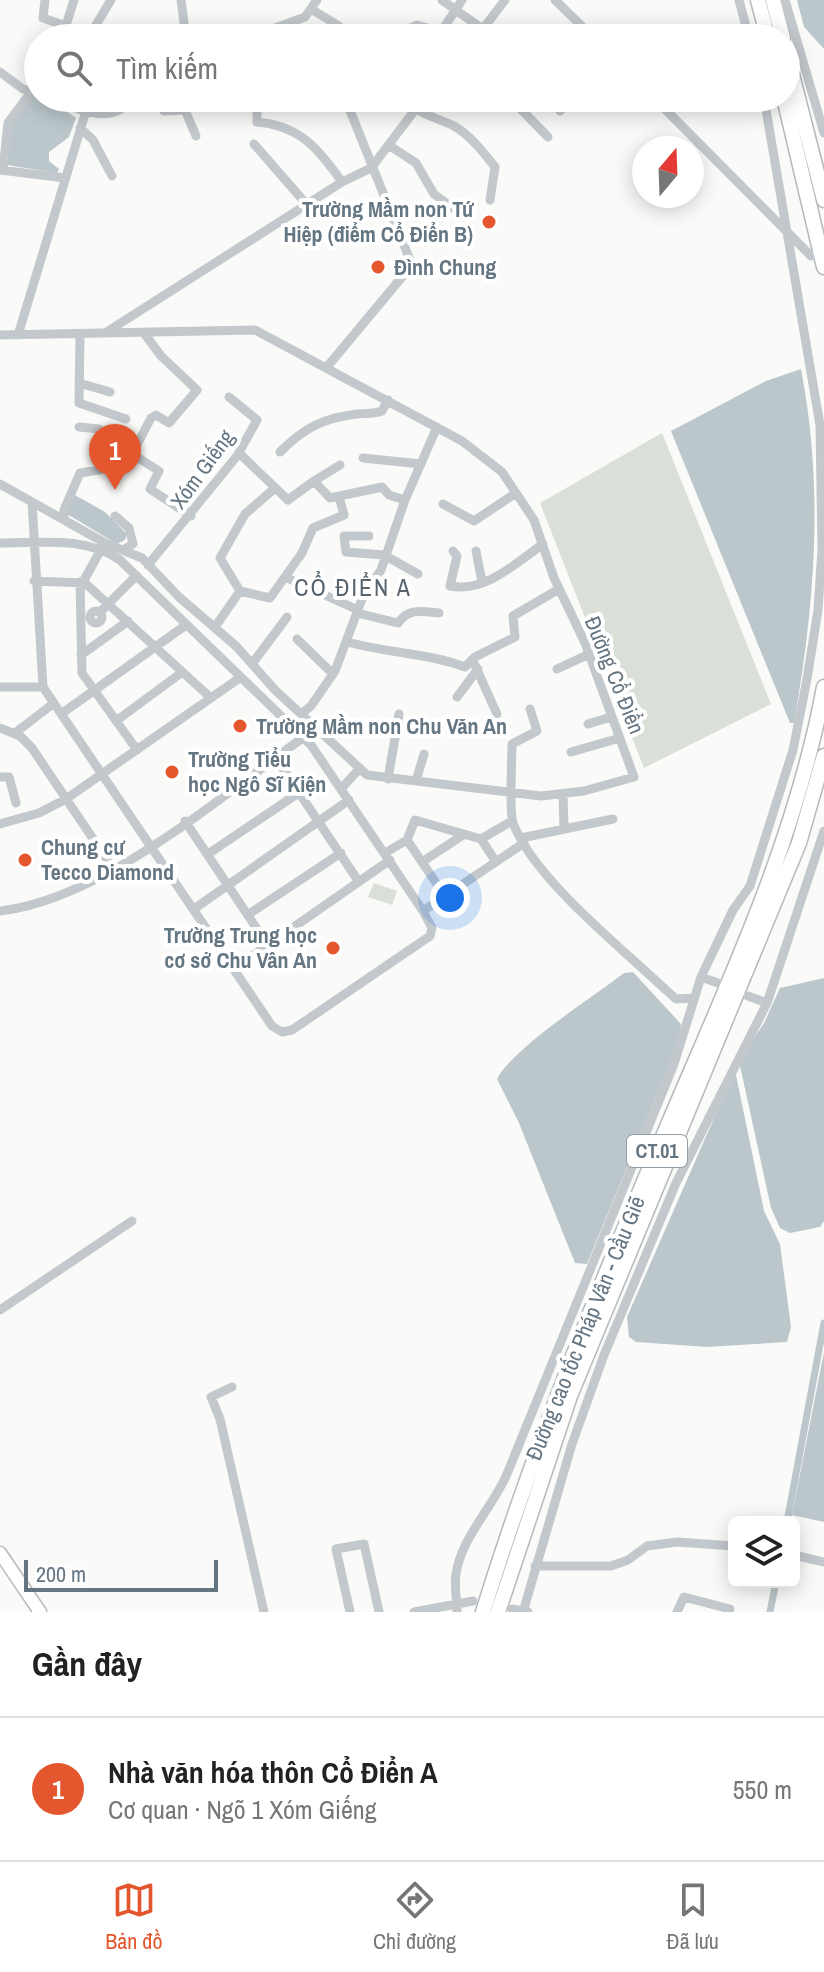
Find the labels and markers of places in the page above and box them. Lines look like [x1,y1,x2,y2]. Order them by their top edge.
place label: Trường Mầm non Tứ Hiệp (điểm Cổ Điển B) [284,194,475,249]
marker: Trường Mầm non Tứ Hiệp (điểm Cổ Điển B) [480,213,498,231]
place label: Đình Chung [394,252,496,282]
marker: Đình Chung [369,258,387,276]
pin: 1 [89,424,141,490]
place label: Trường Mầm non Chu Văn An [256,711,507,741]
marker: Trường Mầm non Chu Văn An [231,717,249,735]
place label: Trường Tiểu học Ngô Sĩ Kiện [188,744,326,799]
marker: Trường Tiểu học Ngô Sĩ Kiện [163,763,181,781]
place label: Chung cư Tecco Diamond [41,832,174,887]
marker: Chung cư Tecco Diamond [16,851,34,869]
place label: Trường Trung học cơ sở Chu Vân An [164,920,317,975]
marker: Trường Trung học cơ sở Chu Vân An [324,939,342,957]

